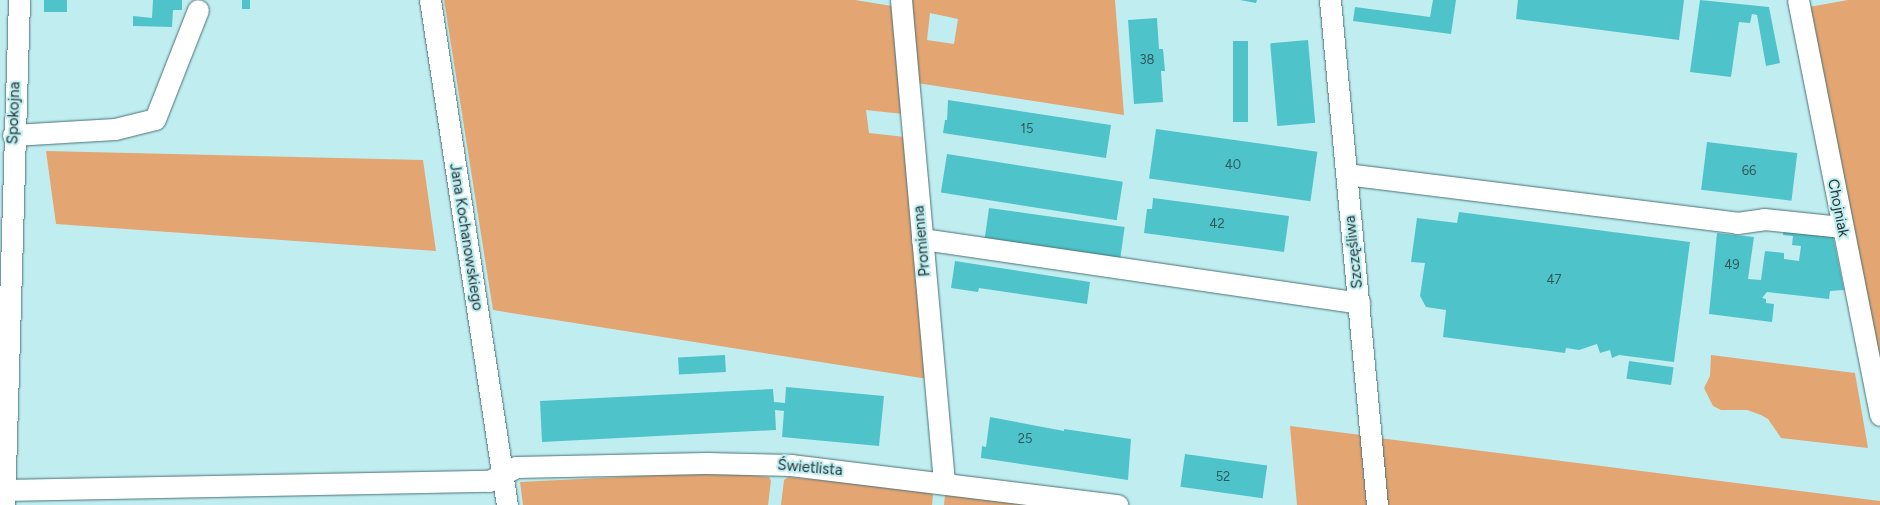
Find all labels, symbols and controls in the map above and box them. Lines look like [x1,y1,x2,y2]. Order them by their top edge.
house number: 38 [1139,52,1155,68]
street label: Spokojna [4,81,24,145]
house number: 15 [1021,121,1033,137]
house number: 40 [1225,157,1241,173]
street label: Jana Kochanowskiego [445,162,487,312]
house number: 66 [1742,163,1756,179]
street label: Chojniak [1824,177,1852,239]
street label: Promienna [910,205,934,277]
street label: Szczęśliwa [1341,215,1367,289]
house number: 42 [1209,216,1225,232]
house number: 49 [1724,257,1740,273]
house number: 47 [1546,272,1562,288]
house number: 25 [1018,431,1032,447]
street label: Świetlista [777,456,843,480]
house number: 52 [1216,469,1230,485]

